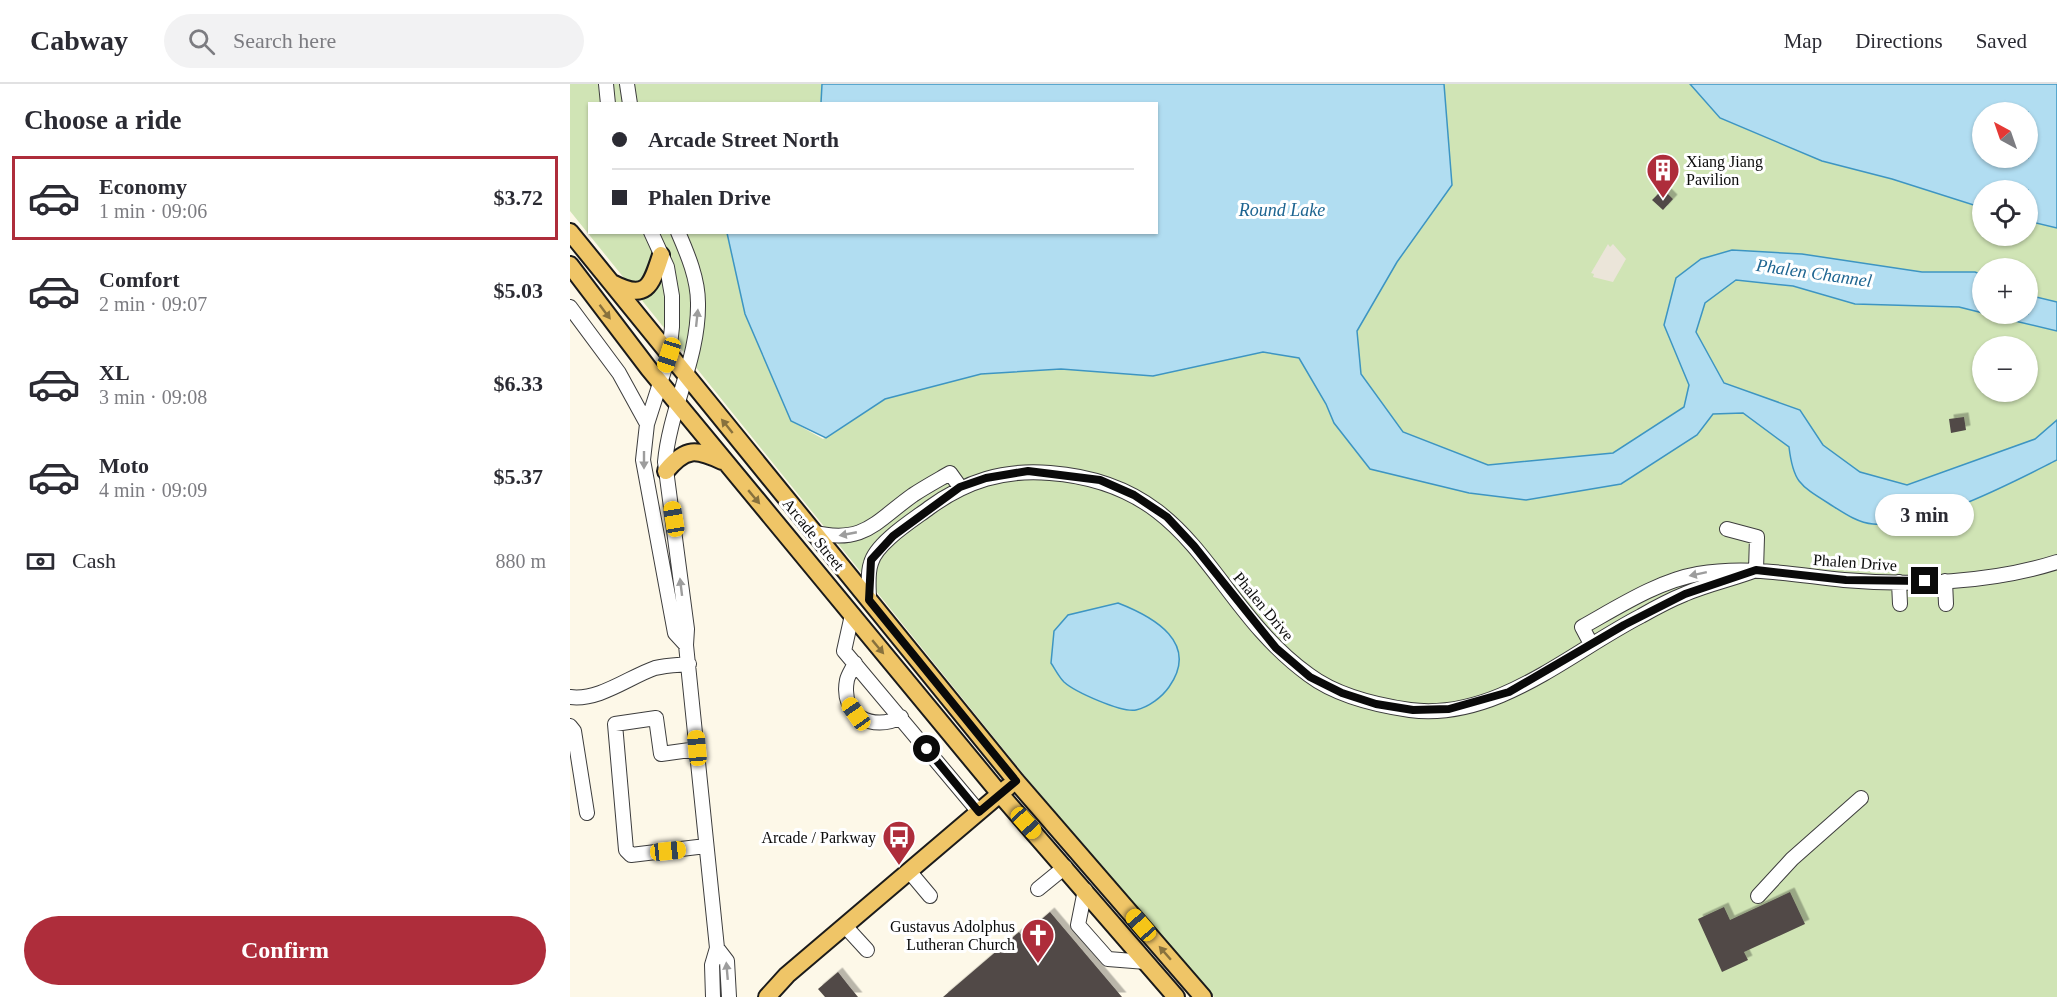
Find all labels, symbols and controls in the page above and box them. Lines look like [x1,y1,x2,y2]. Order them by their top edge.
search box [164,14,584,68]
text: Cabway [30,25,128,56]
icon: search [185,25,218,58]
text: Search here [233,28,336,53]
text: Map [1784,29,1822,53]
text: Directions [1855,29,1943,53]
text: Saved [1976,29,2027,53]
north arrow [1972,102,2038,168]
map controls [1972,102,2038,402]
text: Choose a ride [24,105,182,135]
text: Arcade Street North [648,127,839,152]
building icon: Xiang Jiang Pavilion [1645,152,1681,199]
place label: Xiang Jiang Pavilion [1686,153,1763,188]
icon: car [27,171,81,225]
text: Economy [99,174,187,199]
button: locate [1972,180,2038,246]
text: $3.72 [494,185,543,210]
text: Phalen Drive [648,185,771,210]
text: 1 min · 09:06 [99,200,207,222]
water label: Round Lake [1238,200,1325,220]
water label: Phalen Channel [1754,255,1873,291]
button: + [1972,258,2038,324]
icon: car [27,264,81,318]
text: Comfort [99,267,180,292]
text: $5.03 [494,278,543,303]
text: 2 min · 09:07 [99,293,207,315]
one-way arrow [599,304,612,320]
one-way arrow [692,308,702,327]
car [655,335,683,375]
button: − [1972,336,2038,402]
icon: car [27,357,81,411]
text: XL [99,360,130,385]
text: $6.33 [494,371,543,396]
text: 3 min · 09:08 [99,386,207,408]
one-way arrow [720,418,733,434]
icon: car [27,450,81,504]
one-way arrow [639,450,649,469]
text: Moto [99,453,149,478]
text: $5.37 [494,464,543,489]
text: 4 min · 09:09 [99,479,207,501]
one-way arrow [747,489,760,504]
callout: 3 min [1876,494,1974,536]
street label: Arcade Street [779,495,848,574]
car [662,500,686,538]
text: 3 min [1900,504,1949,526]
one-way arrow [838,530,857,539]
icon: cash [24,545,57,578]
text: Cash [72,548,116,573]
text: 880 m [495,550,546,572]
street label: Phalen Drive [1812,551,1897,574]
route end [1911,567,1938,594]
street label: Phalen Drive [1230,569,1297,644]
one-way arrow [1689,570,1708,580]
one-way arrow [676,577,685,596]
one-way arrow [872,639,885,655]
car [838,694,874,734]
car [686,729,708,767]
route start [913,735,940,762]
car [1007,804,1045,842]
bus stop icon: Arcade / Parkway [881,819,917,866]
place label: Arcade / Parkway [761,829,876,847]
car [649,840,687,862]
car [1122,906,1160,944]
button: Confirm [24,916,546,985]
church icon: Gustavus Adolphus Lutheran Church [1020,917,1056,964]
place label: Gustavus Adolphus Lutheran Church [890,918,1015,953]
one-way arrow [1159,946,1172,961]
one-way arrow [722,962,732,981]

